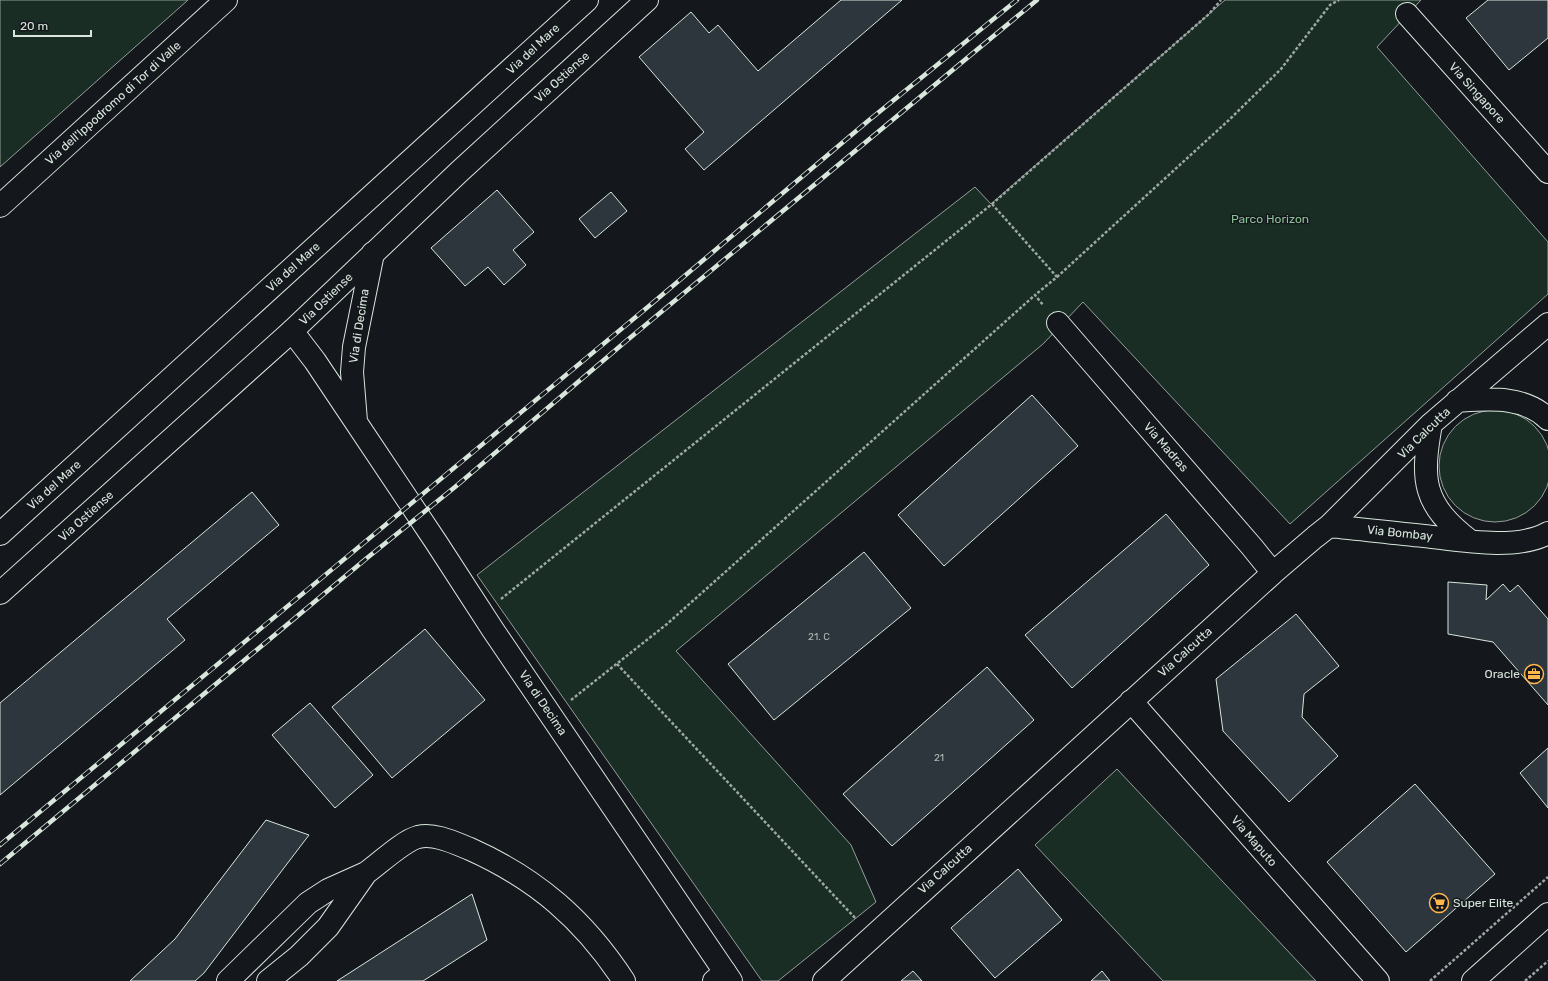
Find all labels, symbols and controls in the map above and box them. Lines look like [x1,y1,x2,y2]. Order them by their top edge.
scale bar [14,12,91,38]
text: 20 m [20,19,48,33]
street label: Via del Mare [504,21,563,77]
street label: Via dell'Ippodromo di Tor di Valle [42,38,184,168]
street label: Via Ostiense [532,49,593,105]
street label: Via Singapore [1446,60,1508,126]
park label: Parco Horizon [1231,212,1309,226]
street label: Via del Mare [263,239,323,295]
street label: Via Ostiense [296,270,356,328]
street label: Via di Decima [346,288,372,364]
street label: Via Calcutta [1395,404,1453,462]
street label: Via Madras [1141,419,1191,475]
street label: Via del Mare [24,457,84,513]
street label: Via Ostiense [56,488,117,544]
street label: Via Bombay [1366,523,1434,543]
street label: Via Calcutta [1155,624,1215,680]
house number: 21. C [808,631,830,643]
office icon: Oracle [1523,663,1545,685]
place label: Oracle [1485,667,1520,681]
street label: Via di Decima [516,668,570,738]
house number: 21 [934,752,944,764]
street label: Via Maputo [1228,813,1280,869]
street label: Via Calcutta [915,841,975,897]
supermarket icon: Super Elite [1428,892,1450,914]
place label: Super Elite [1453,896,1514,910]

